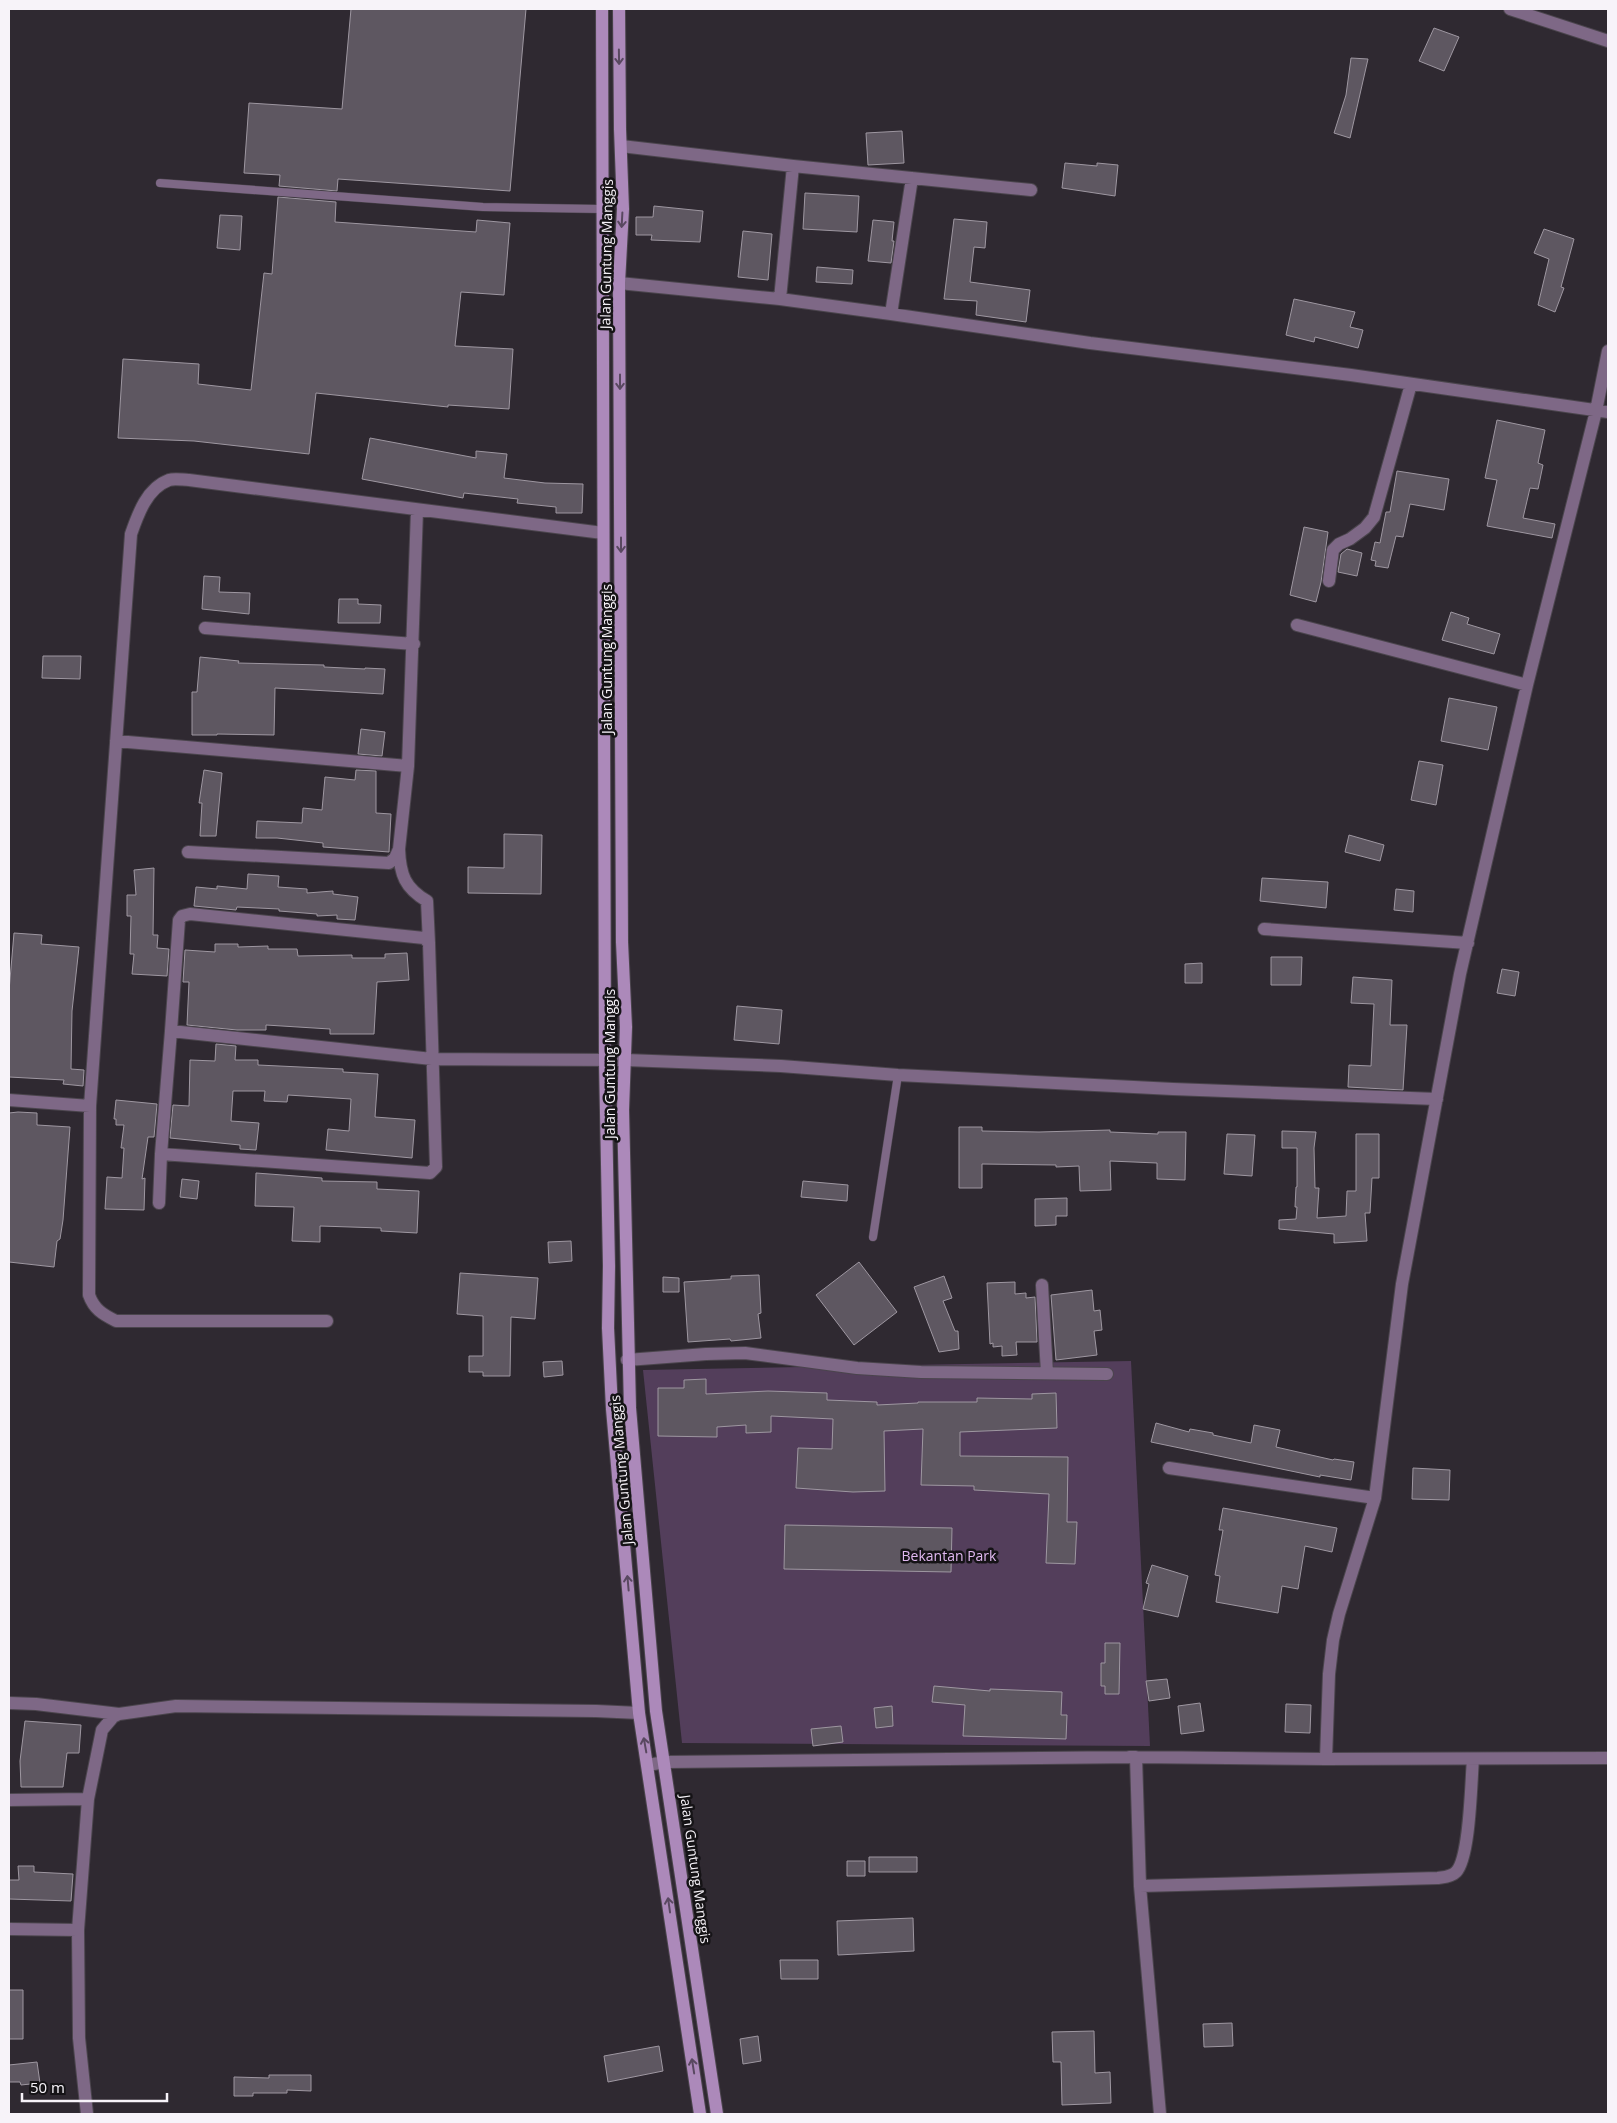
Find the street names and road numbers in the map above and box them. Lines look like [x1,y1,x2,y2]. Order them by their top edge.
street label: Jalan Guntung Manggis [595,178,617,331]
street label: Jalan Guntung Manggis [597,584,616,736]
street label: Jalan Guntung Manggis [600,989,619,1141]
street label: Jalan Guntung Manggis [605,1394,637,1548]
street label: Jalan Guntung Manggis [676,1791,716,1945]

